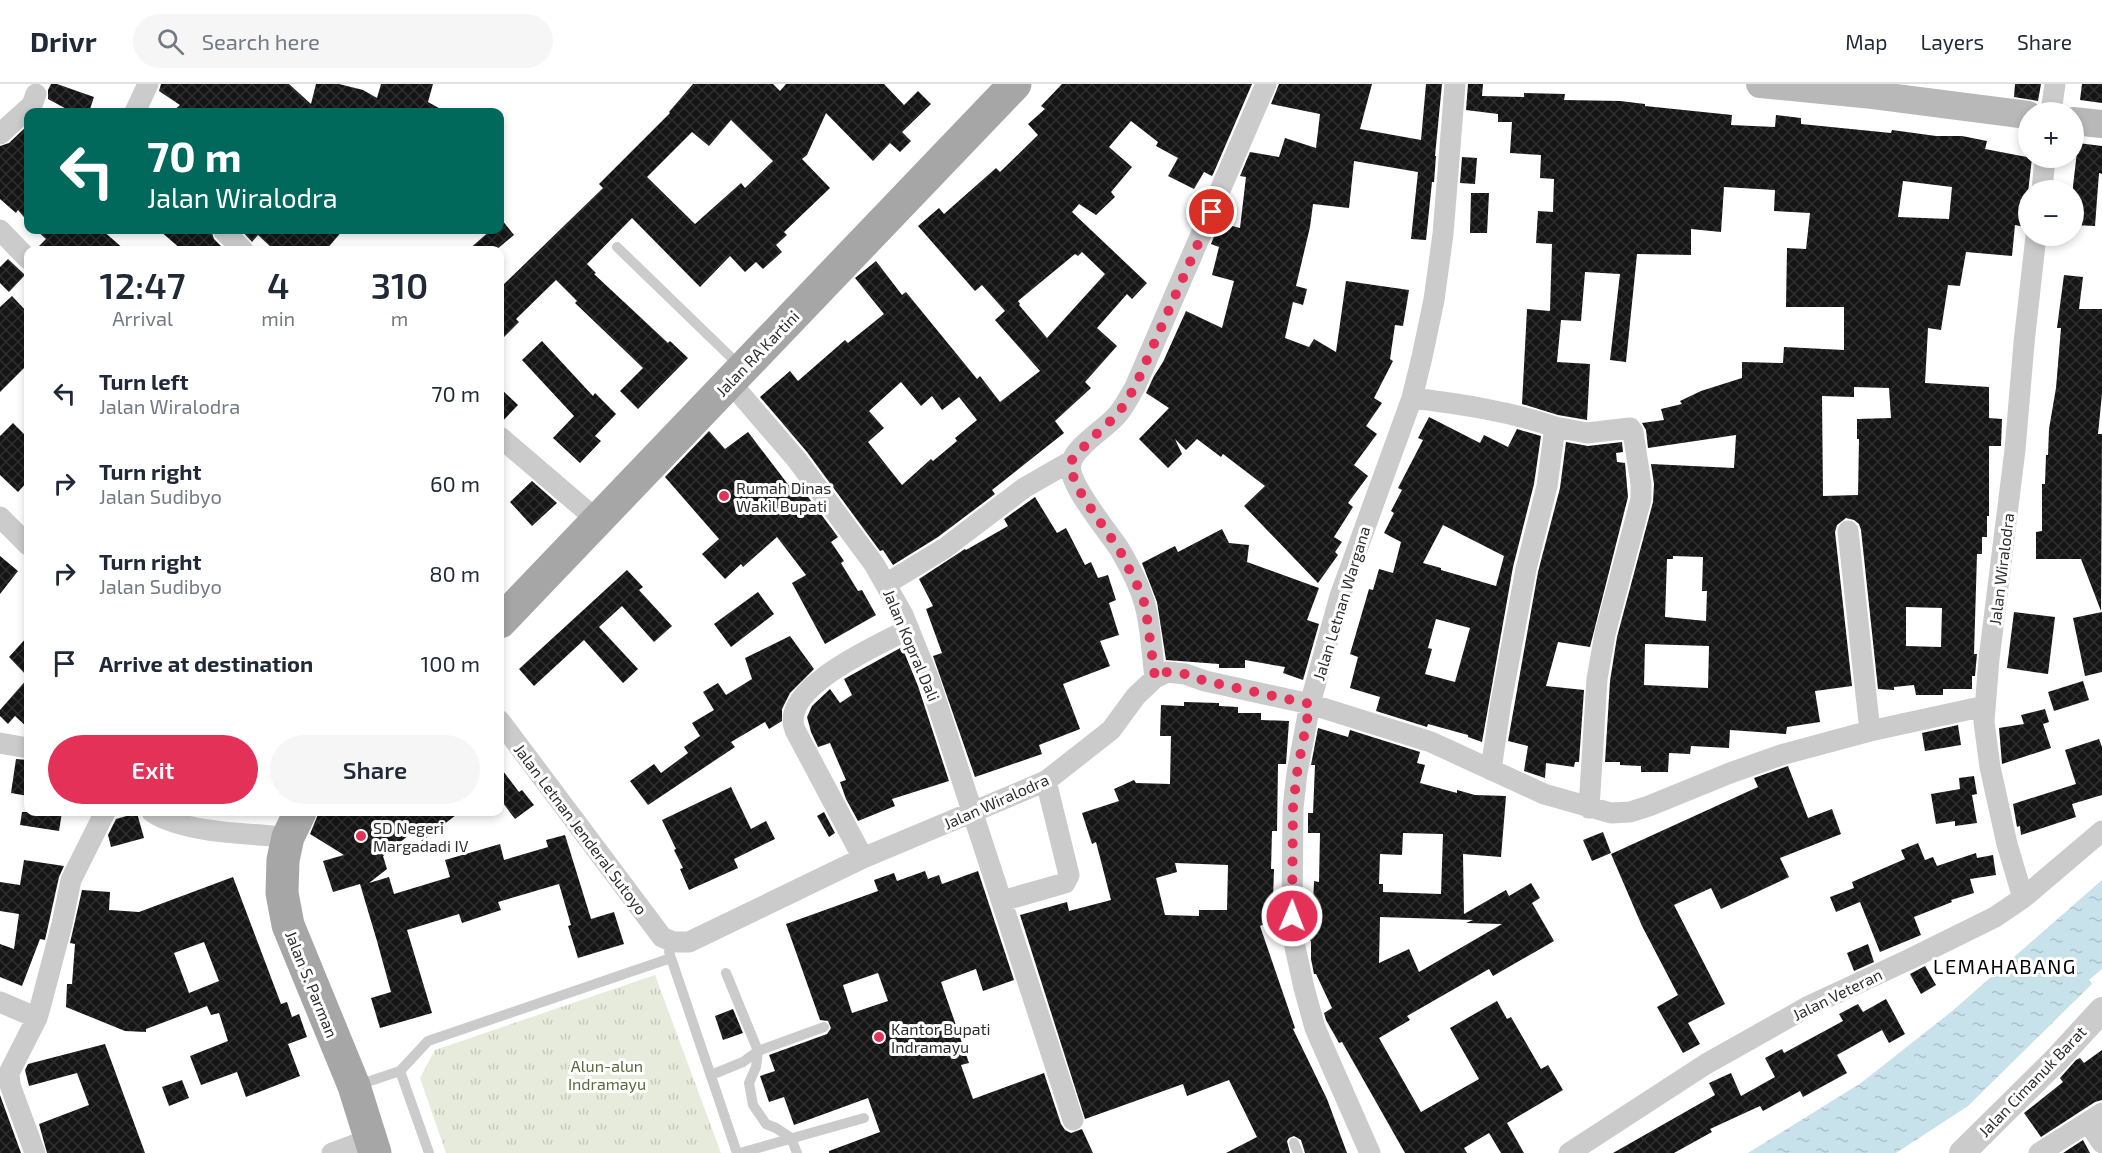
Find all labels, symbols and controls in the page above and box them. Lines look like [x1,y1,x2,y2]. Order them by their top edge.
search box [133,14,553,68]
text: Drivr [30,24,97,58]
icon: search [154,25,187,58]
text: Search here [202,28,320,54]
text: Map [1845,29,1887,54]
text: Layers [1920,29,1984,54]
text: Share [2017,29,2072,54]
map controls [2018,102,2084,246]
button: + [2018,102,2084,168]
text: 70 m [147,130,242,180]
icon: left [48,132,126,210]
button: − [2018,180,2084,246]
text: Jalan Wiralodra [147,181,338,213]
pin [1186,186,1237,237]
icon: arrive [1195,195,1228,228]
text: 12:47 [100,263,186,306]
text: 4 [267,263,289,306]
text: 310 [371,263,428,306]
text: Arrival [112,306,173,330]
text: min [261,306,295,330]
text: m [391,306,408,330]
street label: Jalan RA Kartini [711,306,803,400]
text: Turn left [99,368,188,394]
icon: left [48,377,81,410]
text: 70 m [431,380,480,406]
text: Jalan Wiralodra [99,394,240,418]
text: Turn right [99,458,201,484]
icon: right [48,467,81,500]
text: 60 m [430,470,480,496]
place label: Rumah Dinas Wakil Bupati [736,478,831,515]
text: Jalan Sudibyo [99,484,222,508]
marker: Rumah Dinas Wakil Bupati [717,489,731,503]
street label: Jalan Wiralodra [1985,512,2017,626]
street label: Jalan Letnan Wargana [1309,524,1373,682]
text: Turn right [99,548,201,574]
icon: right [48,557,81,590]
text: 80 m [429,560,480,586]
text: Jalan Sudibyo [99,574,222,598]
street label: Jalan Kopral Dali [880,586,944,704]
icon: arrive [48,647,81,680]
text: Arrive at destination [99,650,313,676]
text: 100 m [421,650,480,676]
button: Exit [48,735,258,804]
button: Share [270,735,480,804]
street label: Jalan Letnan Jenderal Sutoyo [511,740,651,918]
street label: Jalan Wiralodra [941,769,1051,833]
place label: SD Negeri Margadadi IV [373,818,469,855]
marker: SD Negeri Margadadi IV [354,829,368,843]
position arrow [1260,884,1324,948]
street label: Jalan S. Parman [282,928,342,1040]
district label: LEMAHABANG [1933,954,2077,978]
street label: Jalan Veteran [1789,964,1885,1024]
place label: Kantor Bupati Indramayu [891,1019,991,1056]
street label: Jalan Cimanuk Barat [1974,1022,2090,1140]
marker: Kantor Bupati Indramayu [872,1030,886,1044]
park label: Alun-alun Indramayu [568,1056,646,1093]

